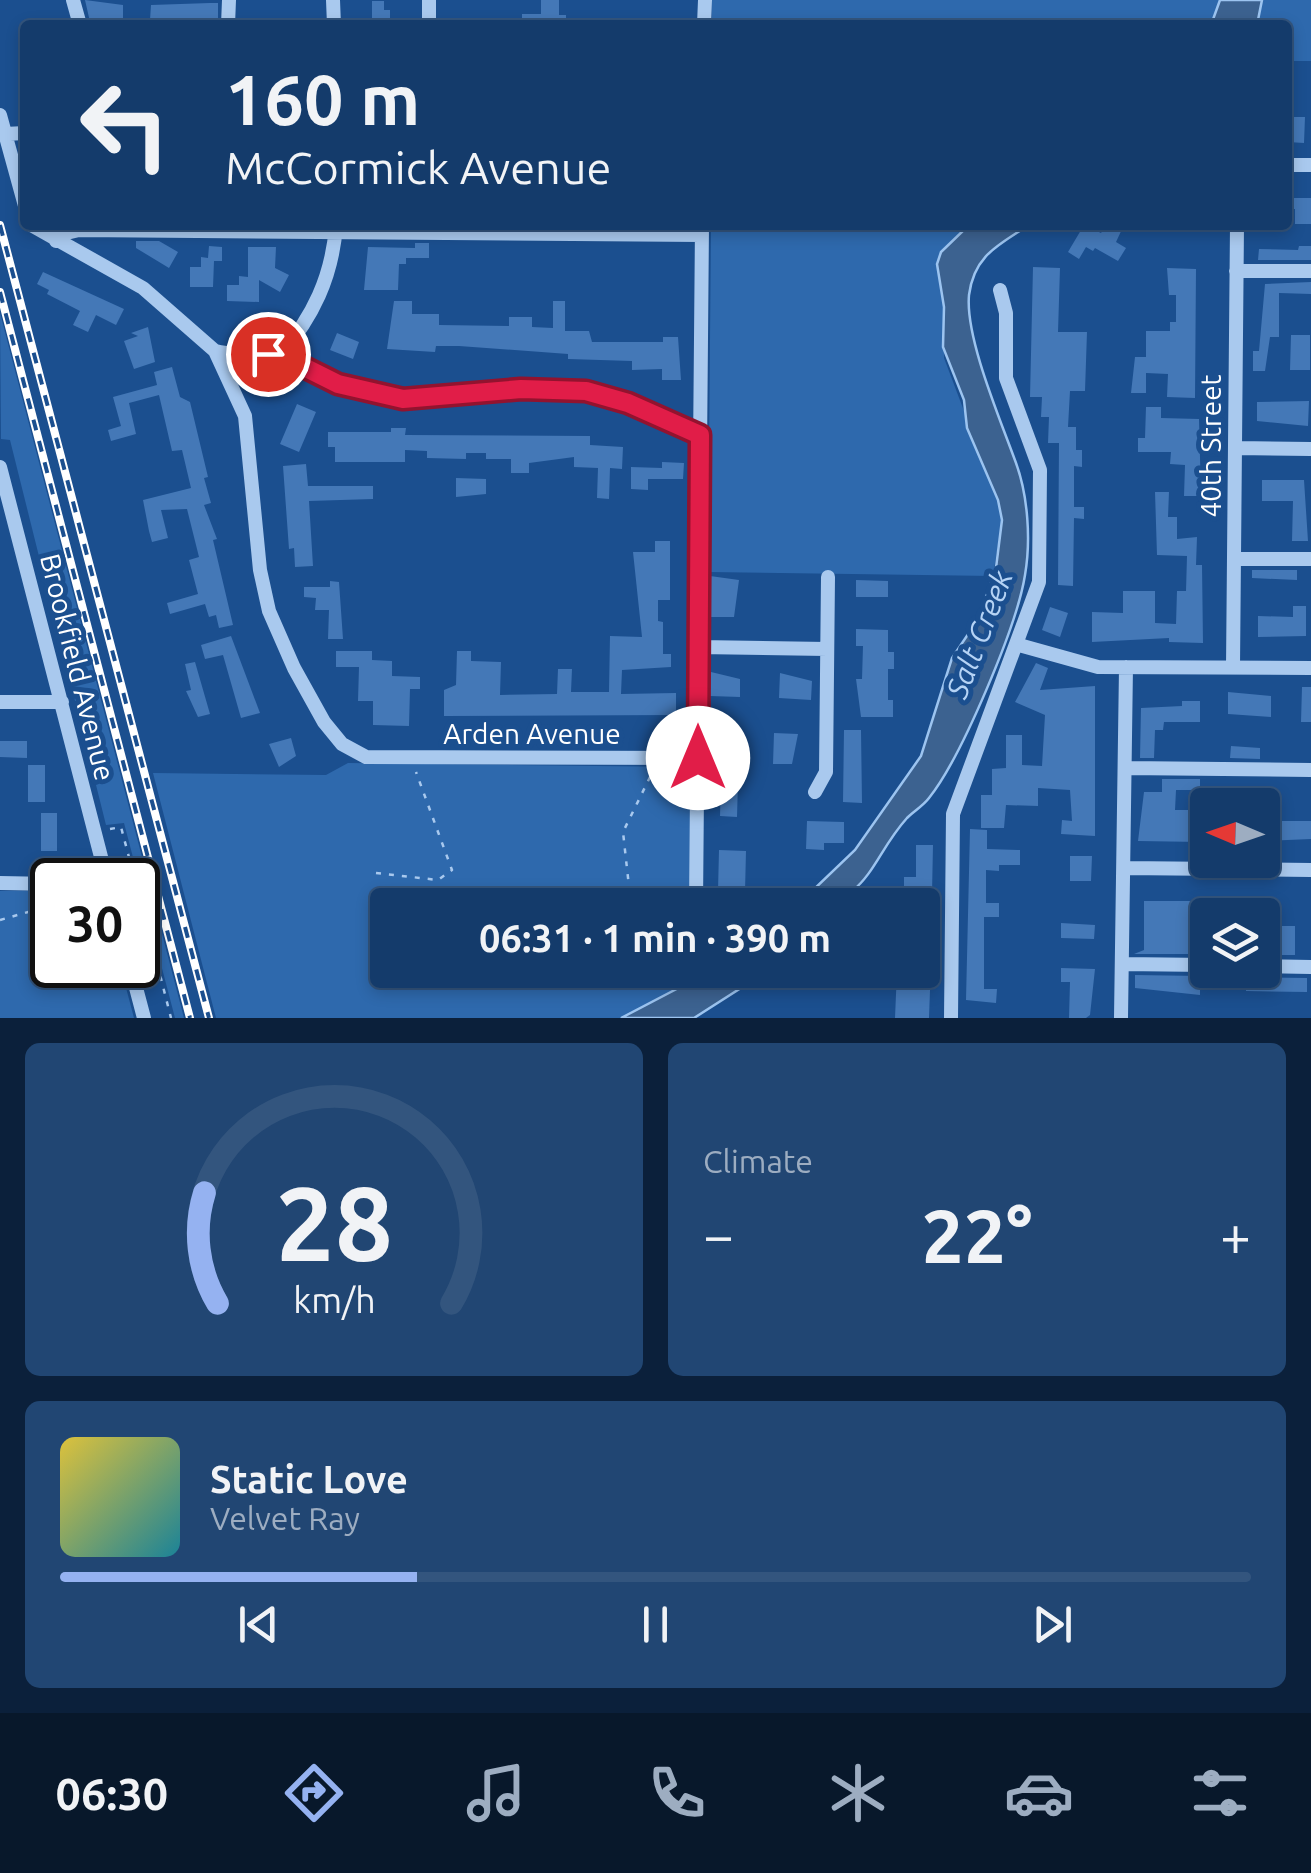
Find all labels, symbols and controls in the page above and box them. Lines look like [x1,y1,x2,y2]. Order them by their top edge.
icon: left [60,60,190,190]
text: 160 m [225,60,420,138]
text: McCormick Avenue [225,142,611,193]
pin [226,312,311,397]
icon: arrive [241,327,296,382]
street label: 40th Street [1195,374,1226,518]
street label: Brookfield Avenue [35,550,121,784]
water label: Salt Creek [939,565,1019,704]
position arrow [646,706,750,810]
street label: Arden Avenue [443,718,621,749]
north arrow [1190,788,1280,878]
map controls [1190,788,1280,988]
speed limit sign: 30 [30,858,160,988]
button: layers [1190,898,1280,988]
text: 06:31 · 1 min · 390 m [479,917,831,959]
text: Climate [703,1143,813,1179]
text: 28 [275,1164,393,1281]
text: 22° [921,1193,1033,1277]
text: − [703,1204,734,1265]
text: + [1220,1204,1251,1265]
text: km/h [293,1280,375,1320]
text: Static Love [210,1458,408,1500]
text: Velvet Ray [210,1500,360,1536]
icon: previous [231,1597,286,1652]
icon: pause [628,1597,683,1652]
icon: next [1025,1597,1080,1652]
icon: directions [279,1758,349,1828]
icon: music [461,1758,531,1828]
icon: phone [642,1758,712,1828]
icon: climate [823,1758,893,1828]
icon: car [1004,1758,1074,1828]
icon: filters [1185,1758,1255,1828]
text: 06:30 [56,1768,168,1819]

